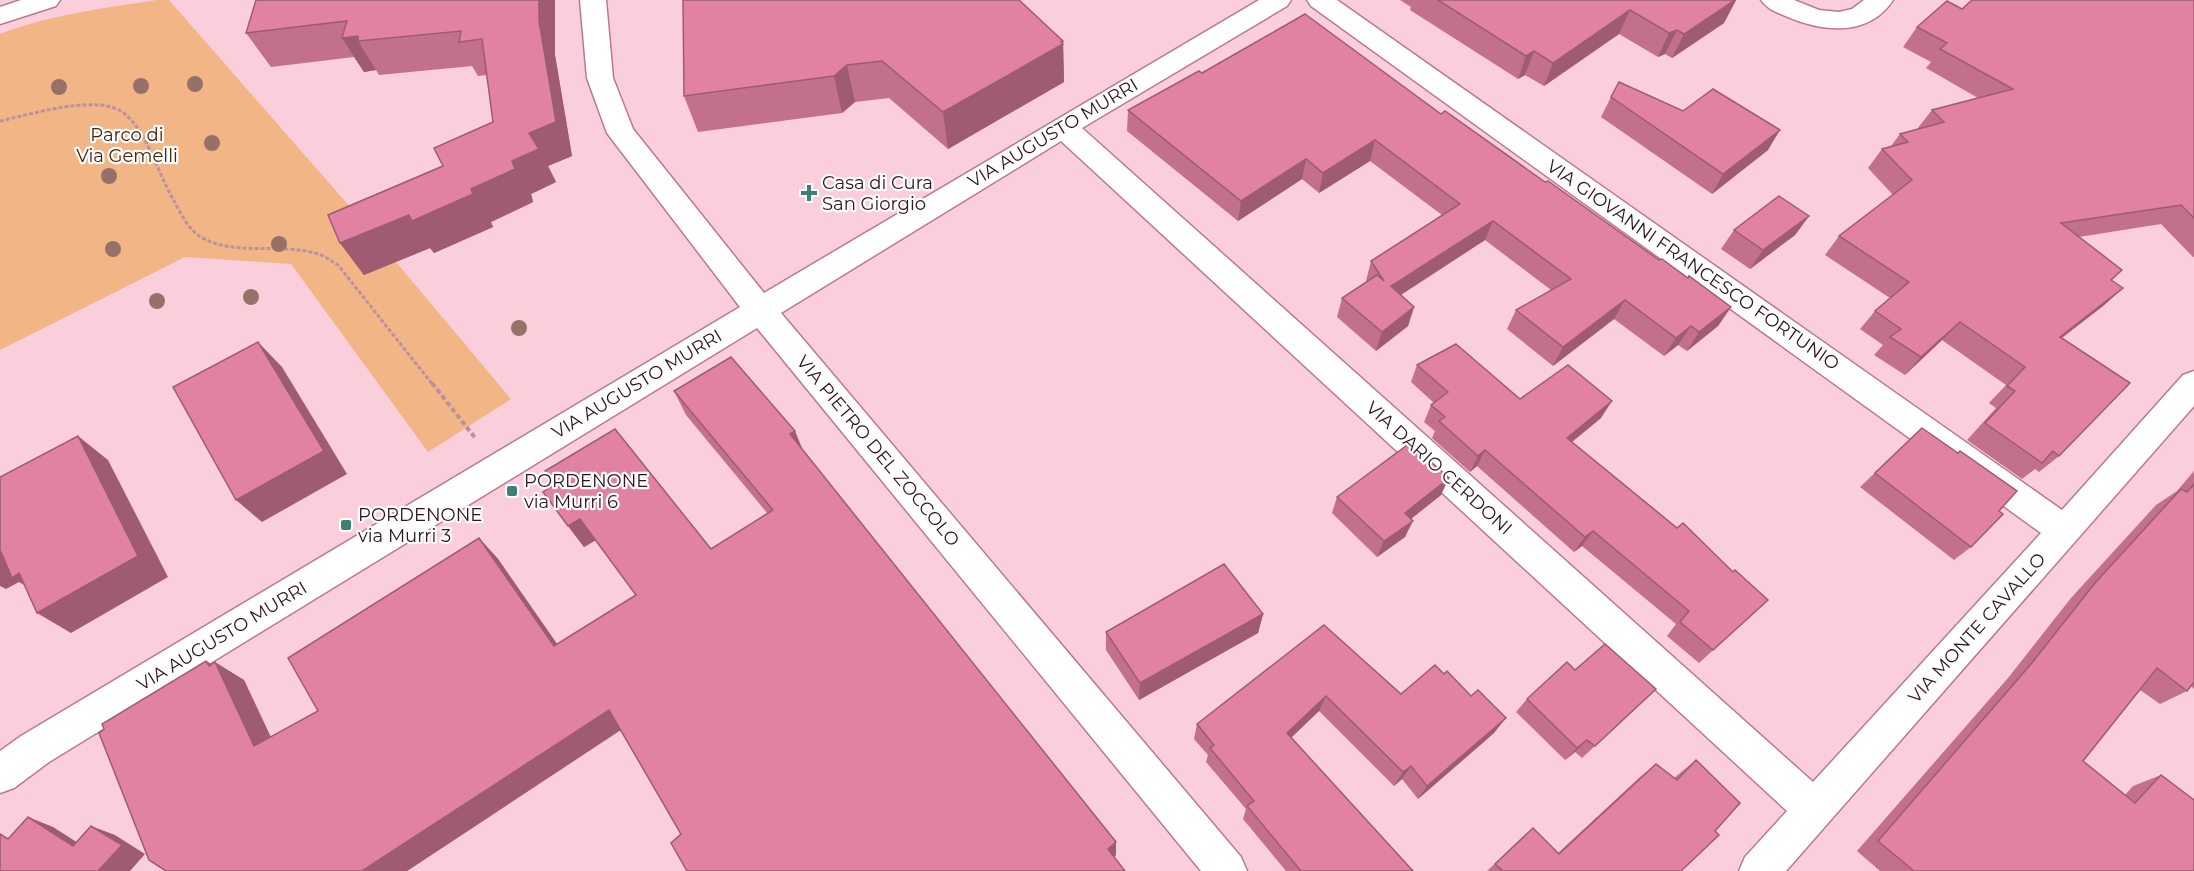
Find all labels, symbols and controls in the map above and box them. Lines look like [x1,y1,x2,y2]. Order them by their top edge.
street label: VIA AUGUSTO MURRI [964,74,1142,192]
park label: Parco di Via Gemelli [76,124,178,167]
street label: VIA GIOVANNI FRANCESCO FORTUNIO [1542,155,1844,375]
place label: Casa di Cura San Giorgio [822,172,933,215]
marker: Casa di Cura San Giorgio [800,184,818,202]
street label: VIA AUGUSTO MURRI [548,325,726,443]
street label: VIA PIETRO DEL ZOCCOLO [792,351,964,551]
street label: VIA DARIO CERDONI [1361,397,1517,539]
place label: PORDENONE via Murri 6 [524,470,648,513]
marker: PORDENONE via Murri 6 [505,484,519,498]
place label: PORDENONE via Murri 3 [358,504,482,547]
marker: PORDENONE via Murri 3 [339,518,353,532]
street label: VIA MONTE CAVALLO [1904,548,2050,708]
street label: VIA AUGUSTO MURRI [133,577,311,695]

